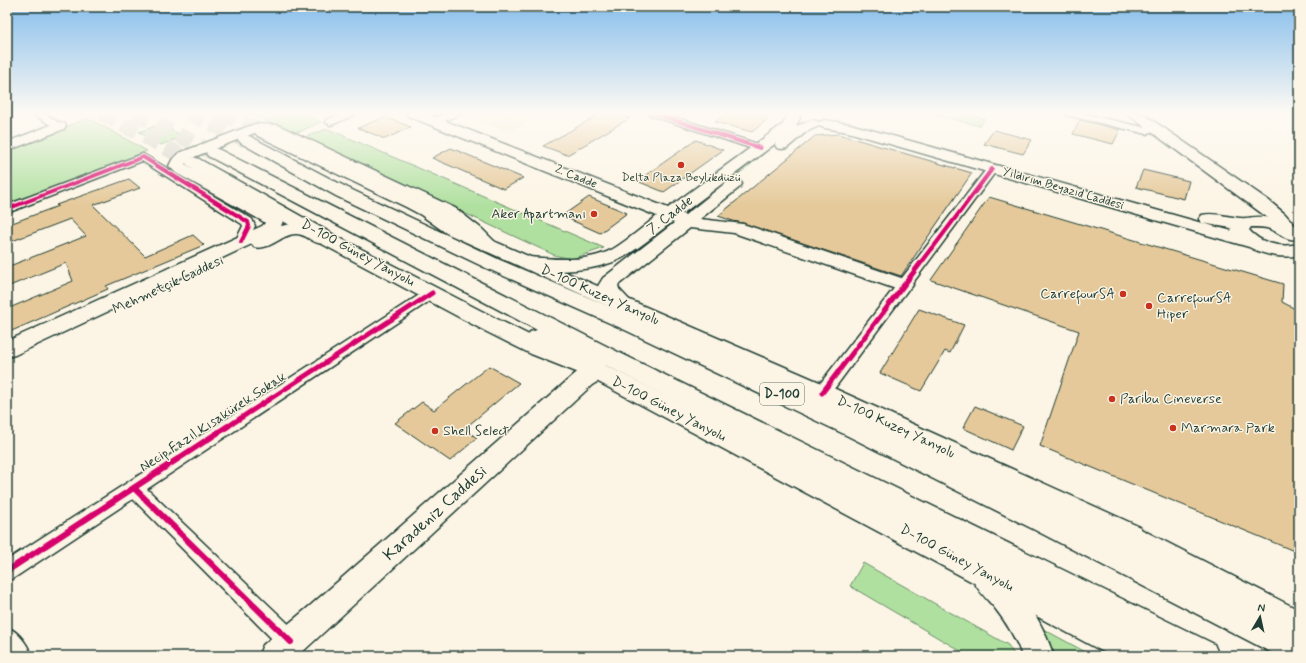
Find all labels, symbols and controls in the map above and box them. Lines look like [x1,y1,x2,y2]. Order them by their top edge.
marker: Delta Plaza Beylikdüzü [676,160,686,170]
street label: 2. Cadde [553,161,599,193]
street label: Yıldırım Beyazıd Caddesi [1000,164,1126,214]
place label: Delta Plaza Beylikdüzü [622,170,741,186]
street label: 7. Cadde [643,192,697,238]
place label: Aker Apartmanı [491,205,586,224]
marker: Aker Apartmanı [589,209,599,219]
street label: D-100 Güney Yanyolu [298,215,418,291]
street label: Mehmetçik Caddesi [110,251,226,319]
street label: D-100 Kuzey Yanyolu [538,261,662,329]
place label: CarrefourSA [1040,285,1115,305]
marker: CarrefourSA [1118,289,1128,299]
place label: CarrefourSA Hiper [1157,289,1232,323]
marker: CarrefourSA Hiper [1144,301,1154,311]
street label: Necip Fazıl Kısakürek Sokak [136,368,290,476]
street label: D-100 Güney Yanyolu [609,372,729,446]
road number: D-100 [760,383,804,405]
place label: Paribu Cineverse [1120,390,1222,408]
street label: D-100 Kuzey Yanyolu [834,392,958,462]
marker: Paribu Cineverse [1107,394,1117,404]
place label: Marmara Park [1181,419,1275,437]
place label: Shell Select [443,422,510,440]
marker: Marmara Park [1168,423,1178,433]
marker: Shell Select [430,426,440,436]
street label: Karadeniz Caddesi [378,460,492,566]
street label: D-100 Güney Yanyolu [897,520,1017,596]
north arrow [1240,597,1280,637]
text: N [1257,601,1266,616]

